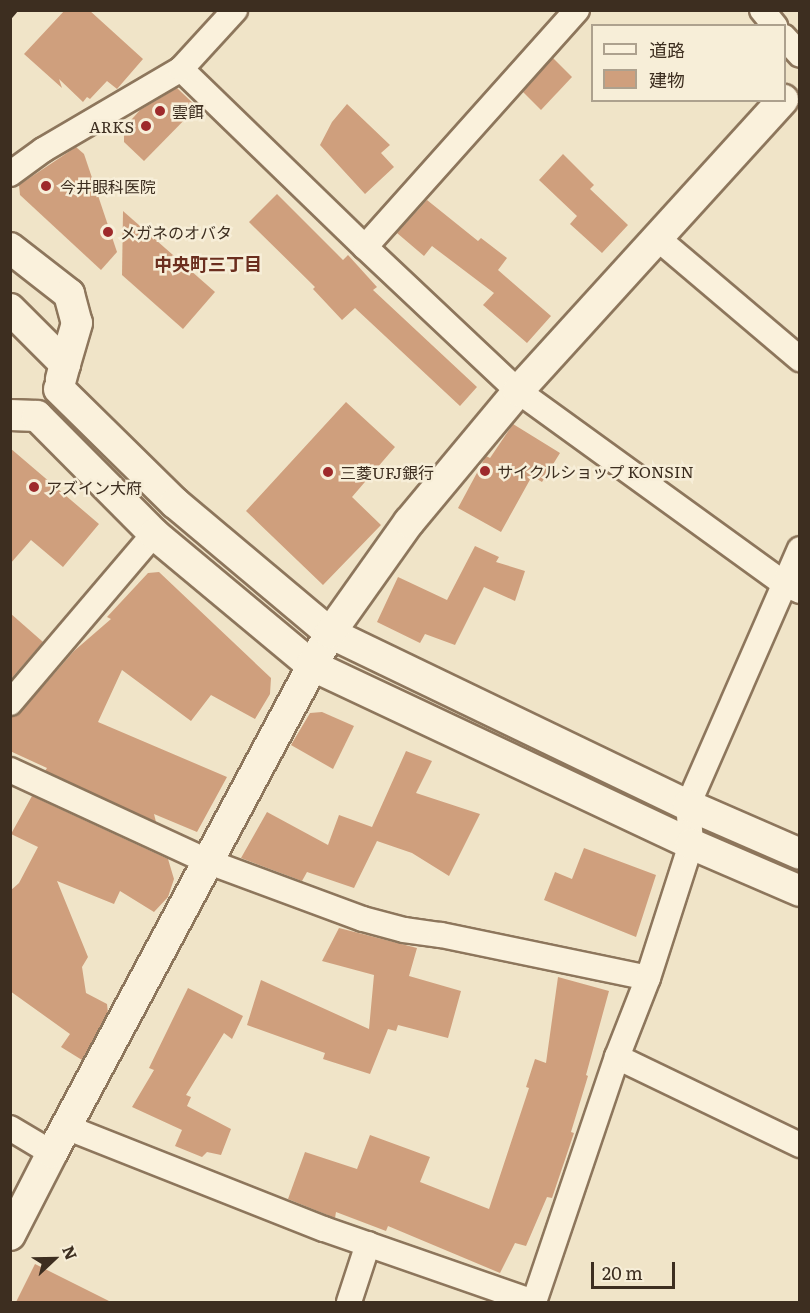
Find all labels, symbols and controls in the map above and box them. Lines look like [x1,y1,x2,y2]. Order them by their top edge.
legend [591,24,786,102]
text: 道路 [649,36,685,63]
text: 建物 [649,66,685,93]
place label: 雲餌 [172,101,204,121]
marker: 雲餌 [153,104,167,118]
place label: ARKS [89,116,134,136]
marker: ARKS [139,119,153,133]
place label: 今井眼科医院 [60,176,156,196]
marker: 今井眼科医院 [37,177,55,195]
place label: メガネのオバタ [120,222,232,242]
marker: メガネのオバタ [101,225,115,239]
district label: 中央町三丁目 [154,253,262,275]
place label: サイクルショップ KONSIN [497,461,695,481]
place label: 三菱UFJ銀行 [340,462,434,482]
marker: サイクルショップ KONSIN [478,464,492,478]
marker: 三菱UFJ銀行 [321,465,335,479]
place label: アズイン大府 [46,477,142,497]
marker: アズイン大府 [27,480,41,494]
north arrow [24,1229,84,1289]
text: N [57,1242,84,1263]
scale bar [594,1250,678,1288]
text: 20 m [602,1259,643,1286]

